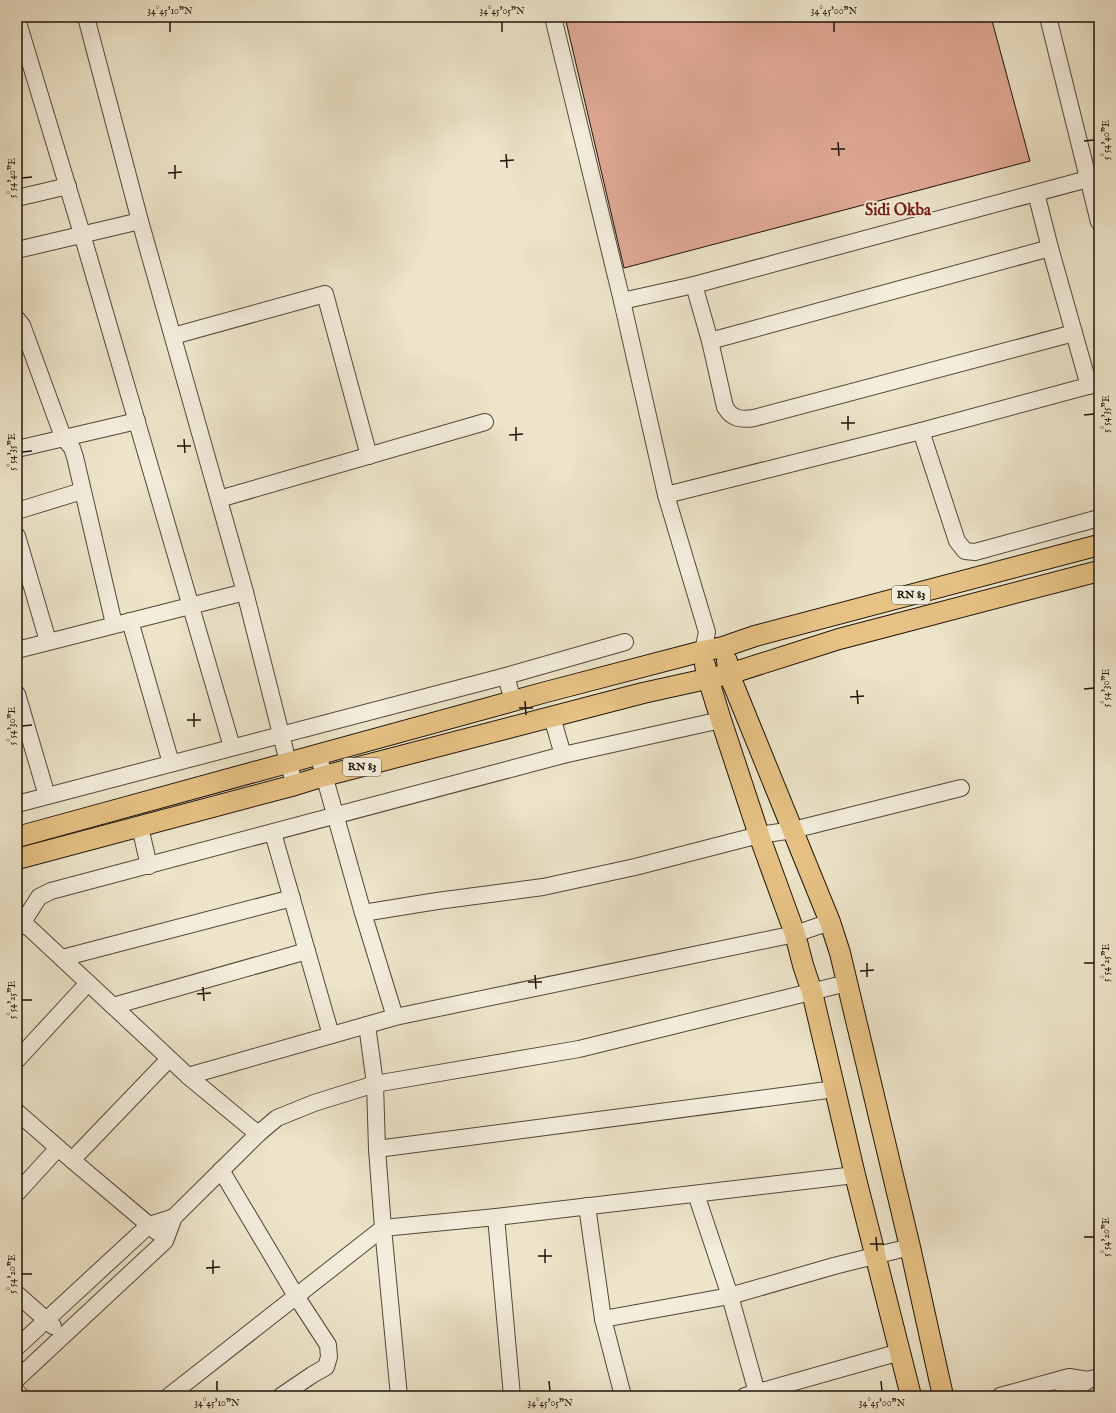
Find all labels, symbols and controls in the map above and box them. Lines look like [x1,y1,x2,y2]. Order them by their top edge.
text: 34°45'10"N [147,5,193,18]
text: 34°45'05"N [479,5,525,18]
text: 34°45'00"N [811,5,858,18]
text: 5°54'40"E [1100,120,1113,160]
text: 5°54'40"E [6,158,19,198]
district label: Sidi Okba [865,201,932,221]
text: 5°54'35"E [1100,395,1113,433]
text: 5°54'35"E [6,433,19,471]
road number: RN 83 [892,586,930,604]
text: 5°54'30"E [1100,669,1113,707]
text: 5°54'30"E [6,707,19,745]
road number: RN 83 [343,758,381,776]
text: 5°54'25"E [1100,944,1113,982]
text: 5°54'25"E [6,981,19,1019]
text: 5°54'20"E [1100,1217,1113,1257]
text: 5°54'20"E [6,1254,19,1294]
text: 34°45'10"N [194,1397,240,1410]
text: 34°45'05"N [527,1397,573,1410]
text: 34°45'00"N [859,1397,906,1410]

